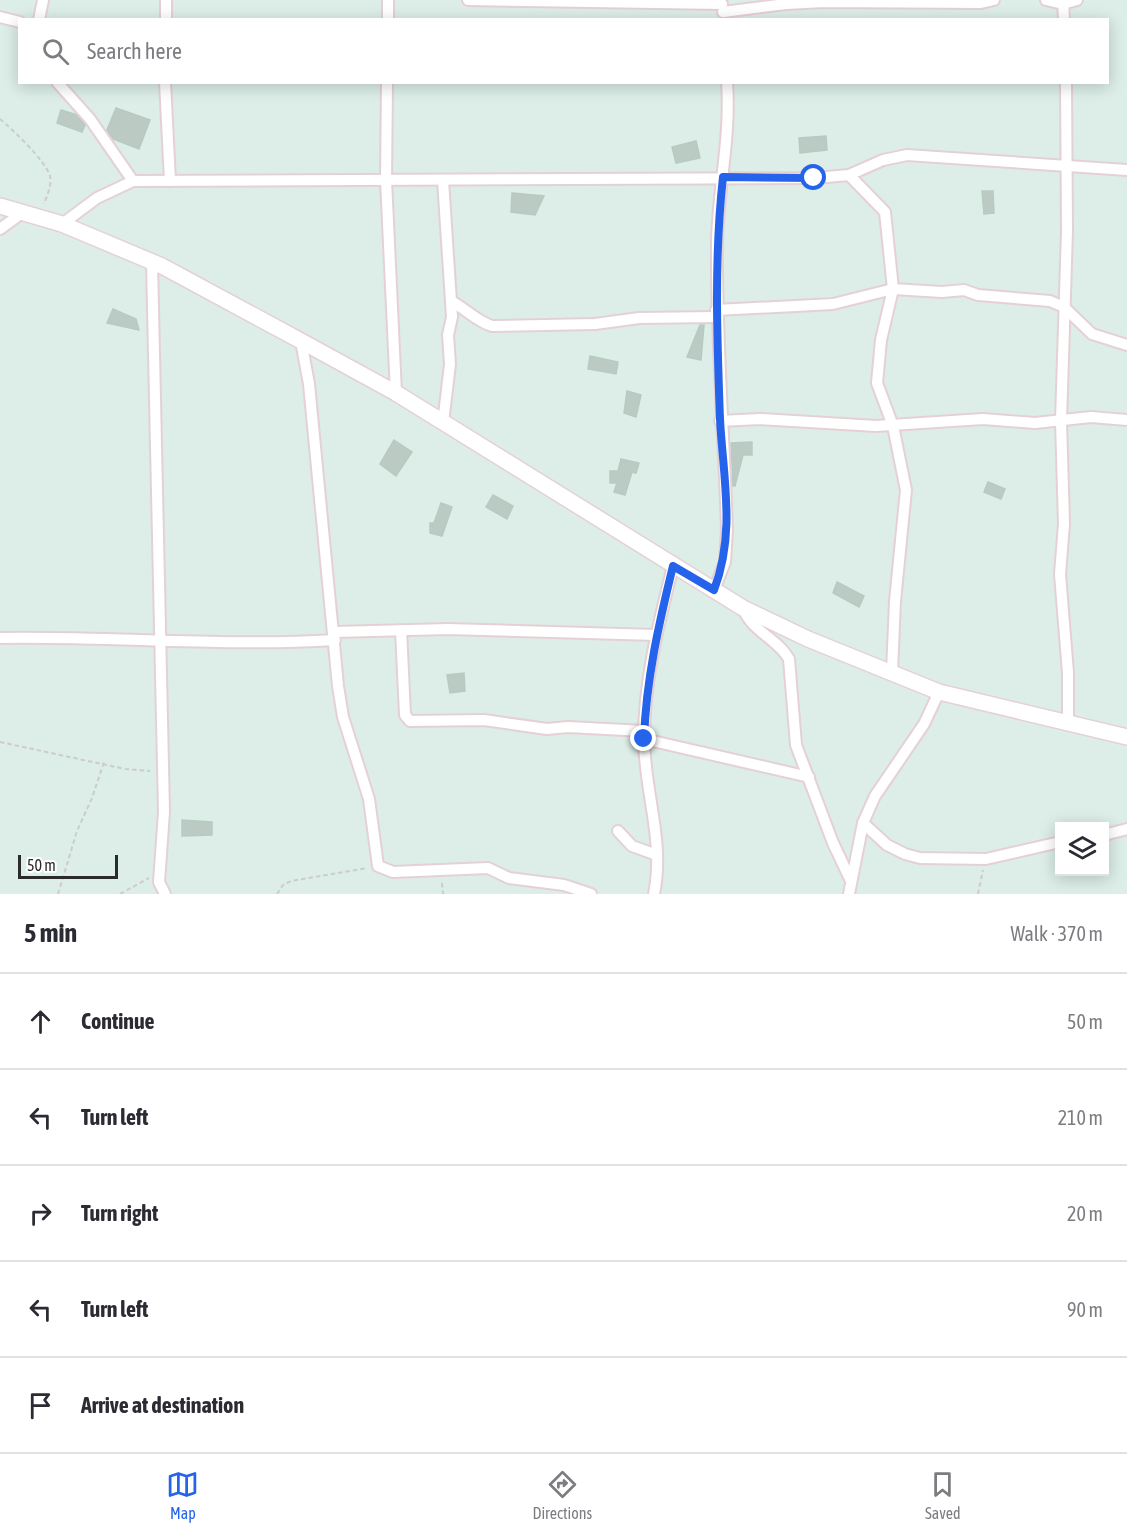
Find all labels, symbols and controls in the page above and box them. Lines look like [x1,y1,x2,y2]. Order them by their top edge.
search box [18,18,1109,84]
icon: search [39,35,72,68]
text: Search here [87,38,182,64]
route start [800,164,826,190]
route end [630,725,656,751]
map controls [1055,822,1109,876]
button: layers [1055,822,1109,876]
scale bar [18,852,118,880]
text: 50 m [27,856,56,874]
text: 5 min [24,918,77,948]
text: Walk · 370 m [1011,922,1103,945]
icon: ahead [24,1005,57,1038]
text: Continue [81,1008,155,1034]
text: 50 m [1067,1010,1103,1033]
icon: left [24,1101,57,1134]
text: Turn left [81,1104,148,1130]
text: 210 m [1058,1106,1103,1129]
icon: right [24,1197,57,1230]
text: Turn right [81,1200,158,1226]
text: 20 m [1067,1202,1103,1225]
icon: left [24,1293,57,1326]
text: Turn left [81,1296,148,1322]
text: 90 m [1067,1298,1103,1321]
icon: arrive [24,1389,57,1422]
text: Arrive at destination [81,1392,244,1418]
tab: Map [166,1468,199,1522]
tab: Directions [532,1468,592,1522]
tab: Saved [925,1468,960,1522]

